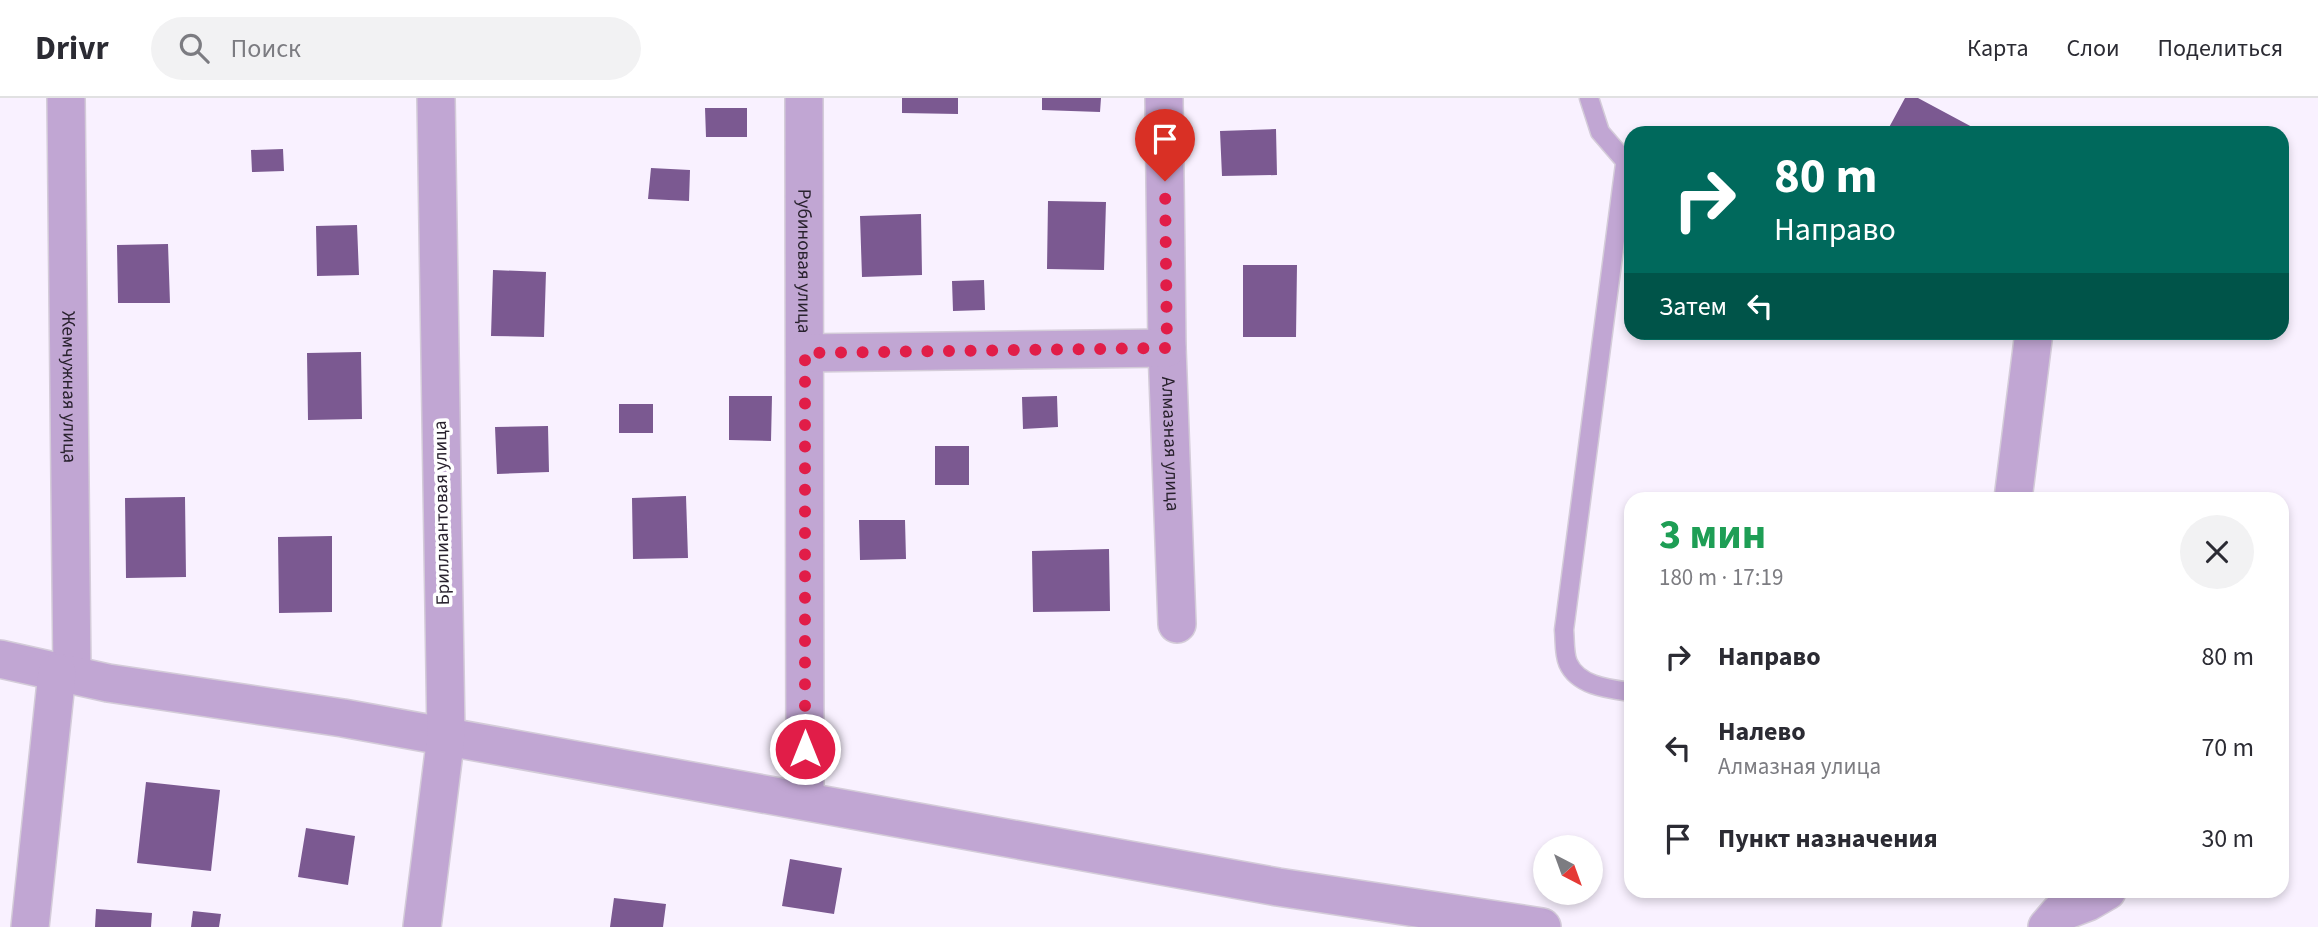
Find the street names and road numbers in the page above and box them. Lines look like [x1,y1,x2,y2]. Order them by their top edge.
street label: Рубиновая улица [791,189,818,333]
street label: Жемчужная улица [55,311,83,463]
street label: Алмазная улица [1155,376,1186,512]
street label: Бриллиантовая улица [427,420,457,606]

